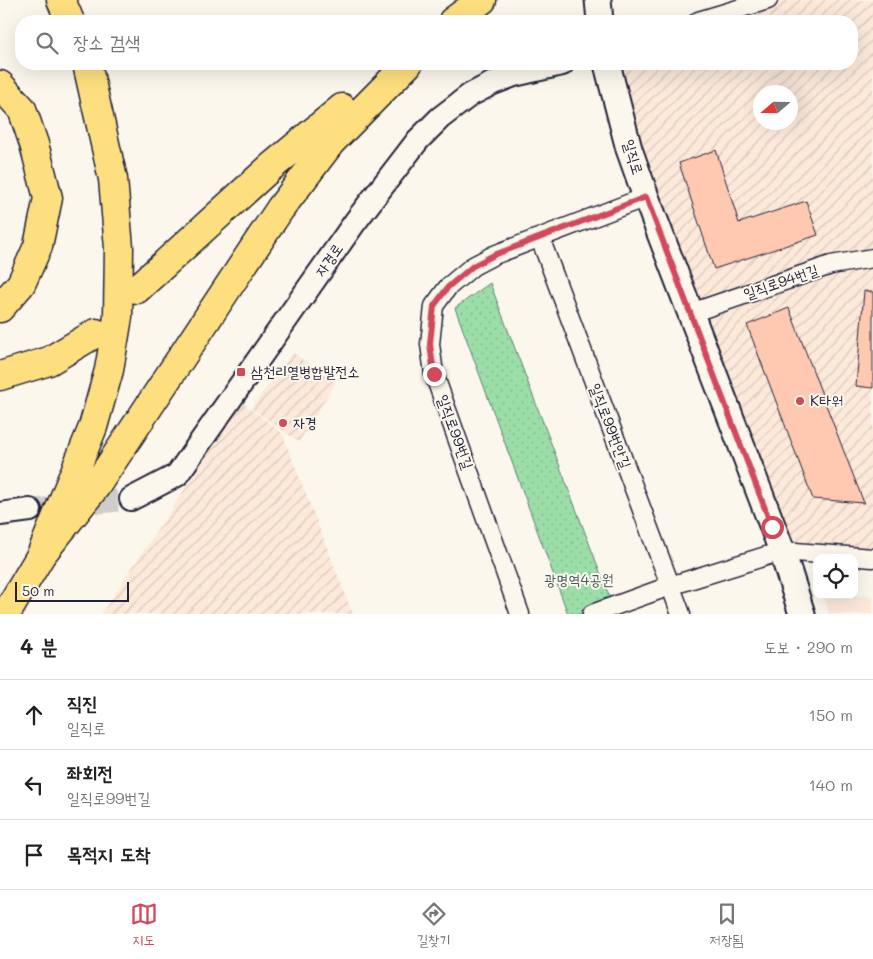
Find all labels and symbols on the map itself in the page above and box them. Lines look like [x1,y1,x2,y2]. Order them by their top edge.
north arrow [753,85,798,130]
street label: 일직로 [619,136,649,177]
street label: 자경로 [310,239,347,280]
street label: 일직로94번길 [741,259,821,303]
place label: 삼천리열병합발전소 [251,361,360,381]
route end [423,363,446,386]
marker: 삼천리열병합발전소 [235,366,247,378]
street label: 일직로99번안길 [585,380,636,471]
place label: K타워 [810,390,843,410]
street label: 일직로99번길 [433,392,479,472]
marker: K타워 [794,395,806,407]
place label: 자경 [293,412,317,432]
marker: 자경 [277,417,289,429]
route start [761,516,784,539]
park label: 광명역4공원 [544,569,614,589]
scale bar [15,579,129,602]

